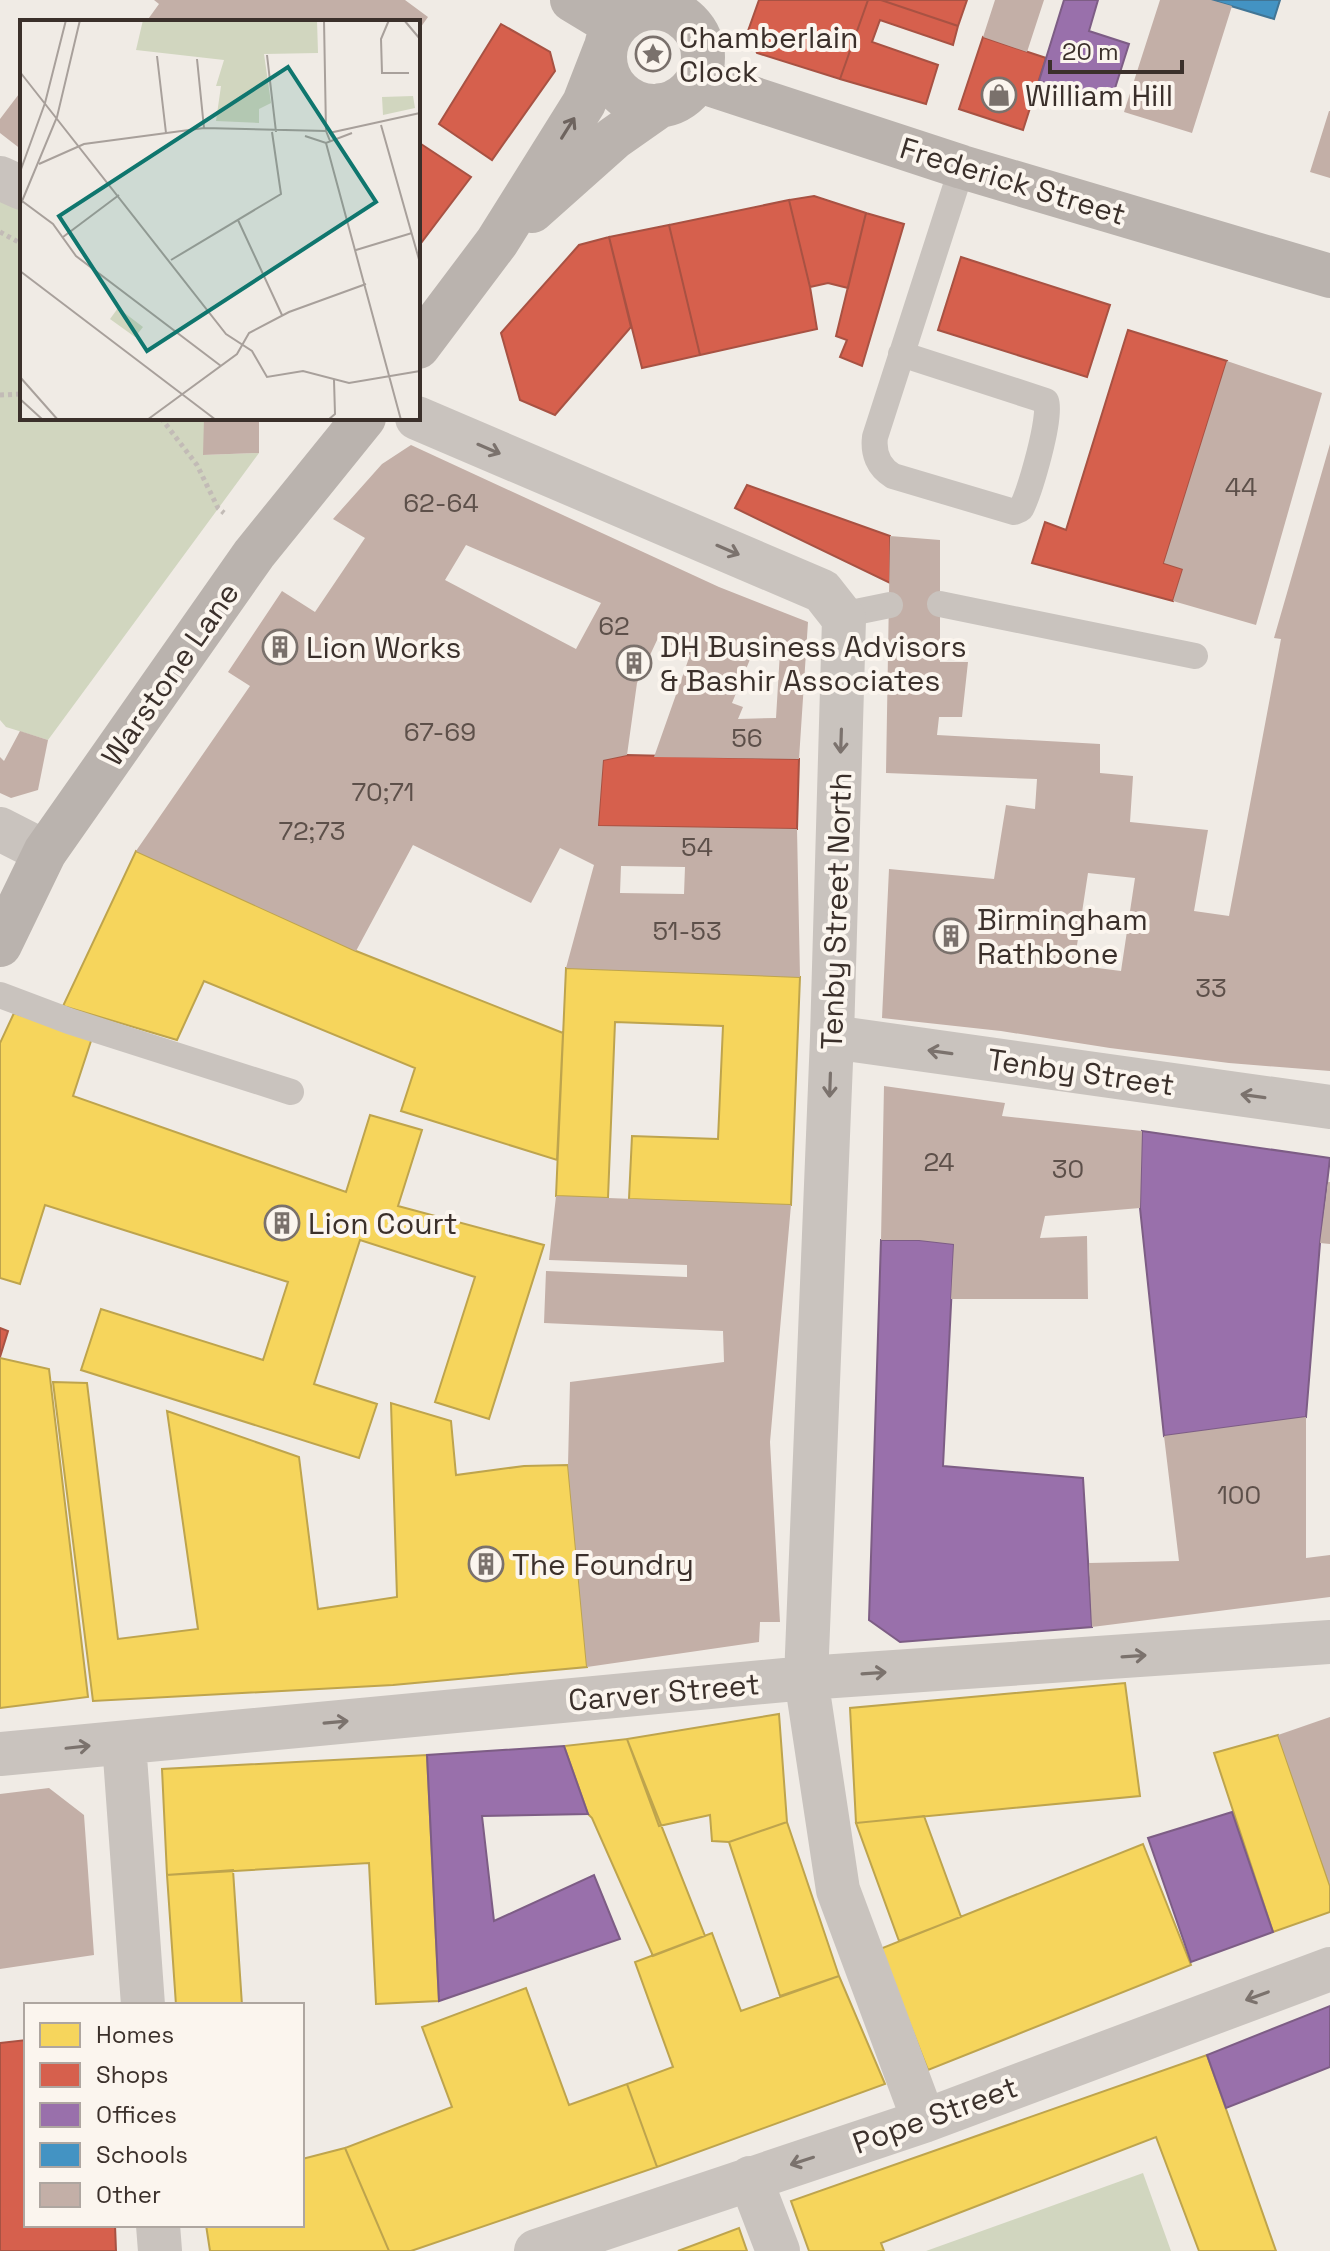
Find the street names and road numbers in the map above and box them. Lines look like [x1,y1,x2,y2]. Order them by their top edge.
street label: Frederick Street [895,128,1131,234]
street label: Warstone Lane [92,575,248,773]
street label: Tenby Street North [812,772,860,1050]
street label: Tenby Street [985,1040,1177,1104]
street label: Carver Street [567,1664,761,1720]
street label: Pope Street [847,2067,1023,2163]

